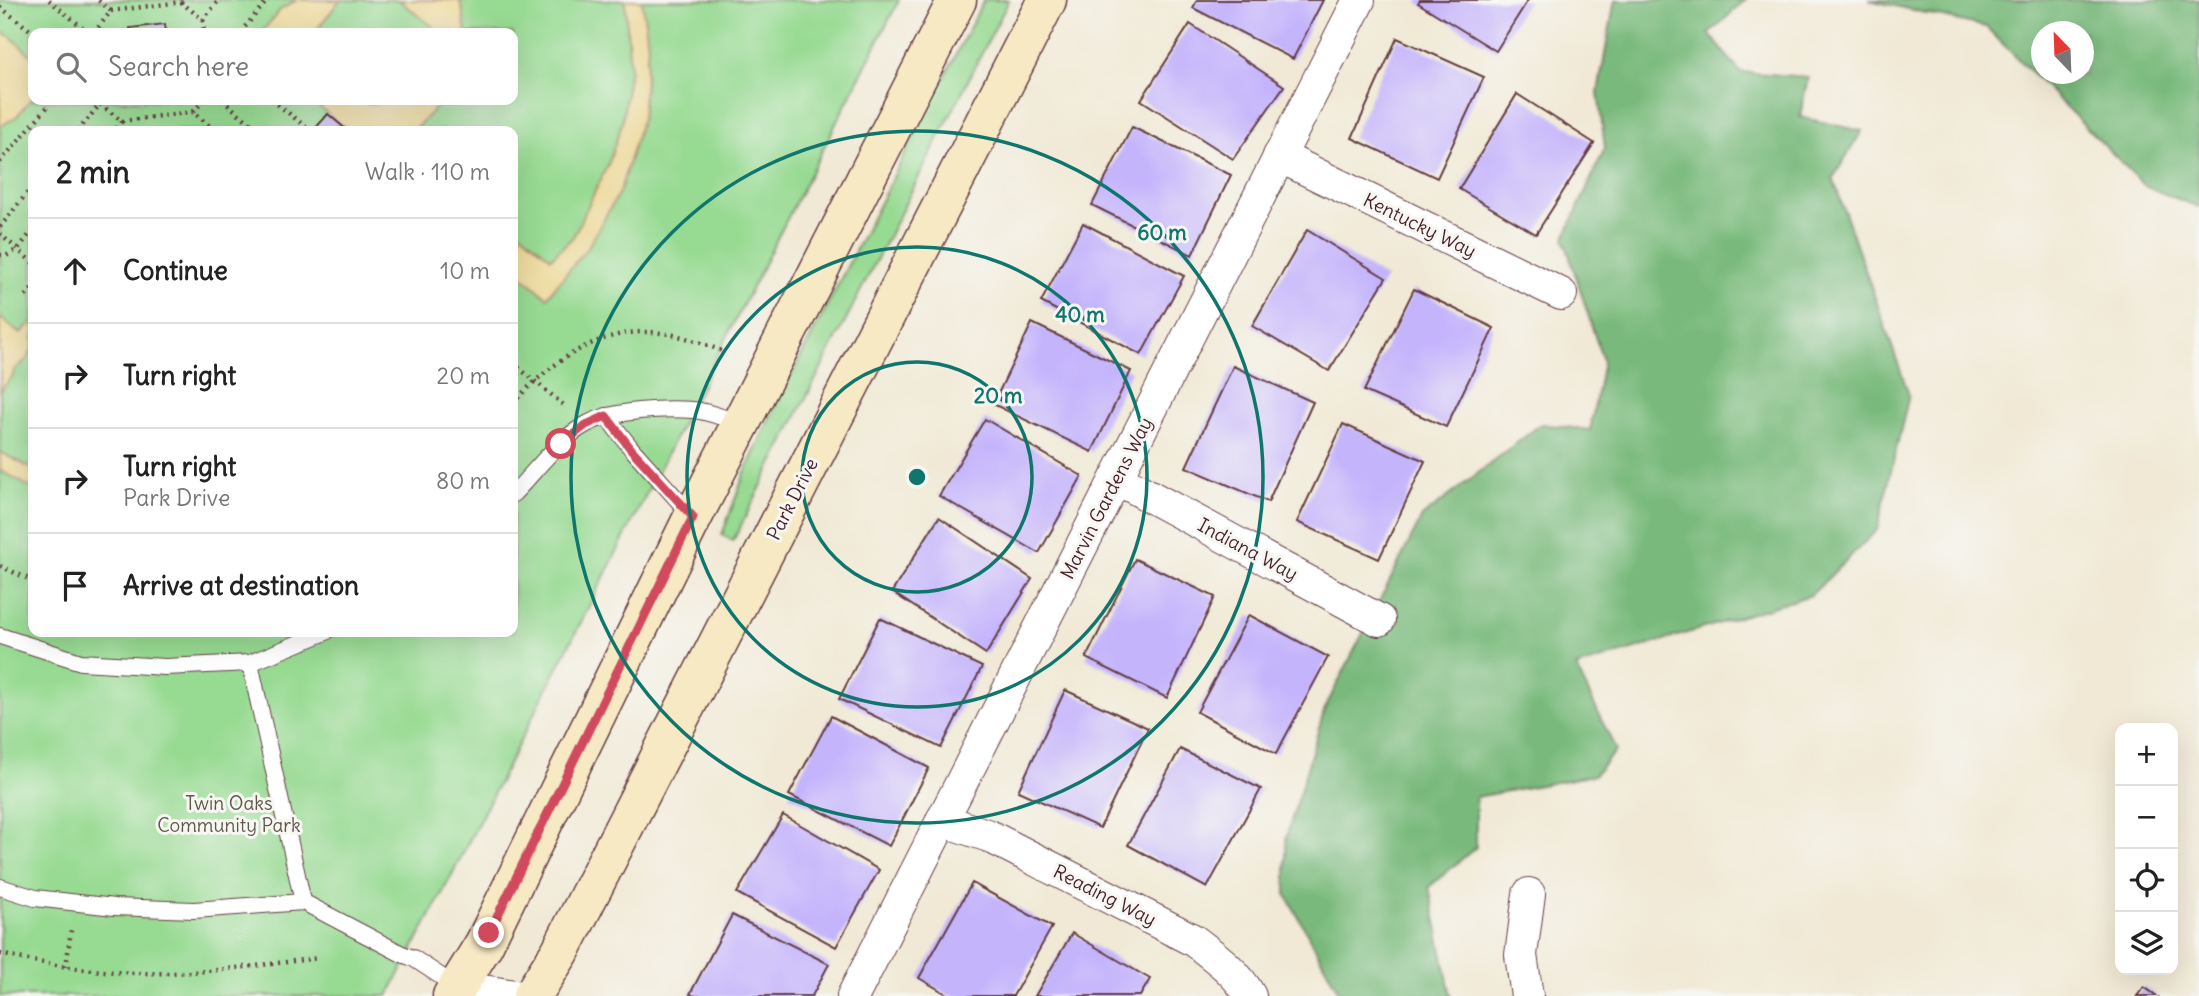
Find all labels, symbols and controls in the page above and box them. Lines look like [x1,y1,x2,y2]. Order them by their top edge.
north arrow [2031,21,2094,84]
search box [28,28,518,105]
icon: search [52,48,90,86]
text: Search here [108,50,249,83]
text: 2 min [56,153,130,191]
text: Walk · 110 m [365,157,490,186]
street label: Kentucky Way [1360,187,1480,263]
text: 60 m [1137,219,1187,246]
icon: ahead [56,252,94,290]
text: Continue [123,254,228,287]
text: 10 m [440,256,490,285]
text: 40 m [1055,301,1105,328]
icon: right [56,357,94,395]
text: Turn right [123,359,236,392]
text: 20 m [437,361,490,390]
text: 20 m [974,382,1023,409]
street label: Marvin Gardens Way [1055,413,1157,583]
route start [545,428,576,459]
text: Turn right [123,450,236,483]
street label: Park Drive [761,454,823,544]
icon: right [56,462,94,500]
centre of rings [905,465,929,489]
text: 80 m [436,466,490,495]
text: Park Drive [123,483,230,512]
street label: Indiana Way [1194,513,1302,585]
icon: arrive [56,567,94,605]
text: Arrive at destination [123,569,359,602]
map controls [2115,723,2178,975]
button: + [2115,723,2178,786]
button: − [2115,786,2178,849]
park label: Twin Oaks Community Park [157,791,301,837]
button: locate [2115,849,2178,912]
street label: Reading Way [1049,859,1161,931]
button: layers [2115,912,2178,975]
route end [473,917,504,948]

